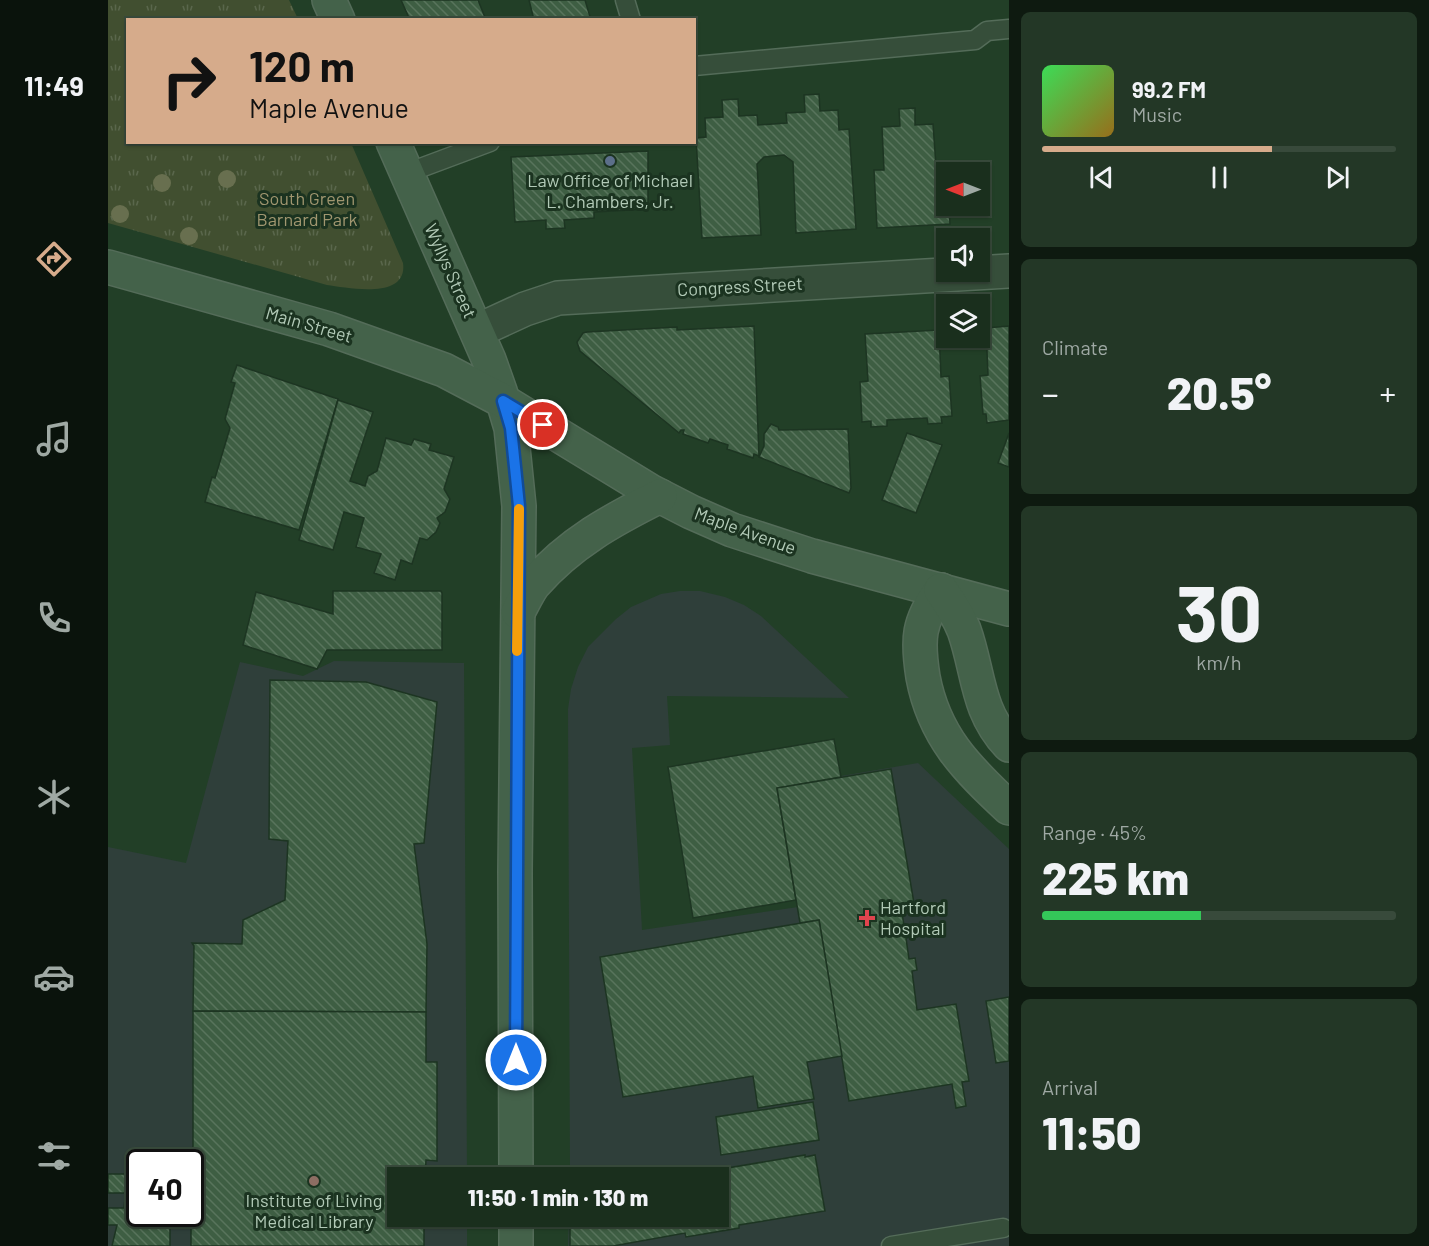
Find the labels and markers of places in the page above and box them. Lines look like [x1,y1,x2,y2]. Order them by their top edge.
marker: Law Office of Michael L. Chambers, Jr. [603,154,617,168]
place label: Law Office of Michael L. Chambers, Jr. [527,169,693,212]
pin [517,399,568,450]
place label: Hartford Hospital [880,896,946,939]
marker: Hartford Hospital [858,909,876,927]
marker: Institute of Living Medical Library [307,1174,321,1188]
place label: Institute of Living Medical Library [246,1189,382,1232]

